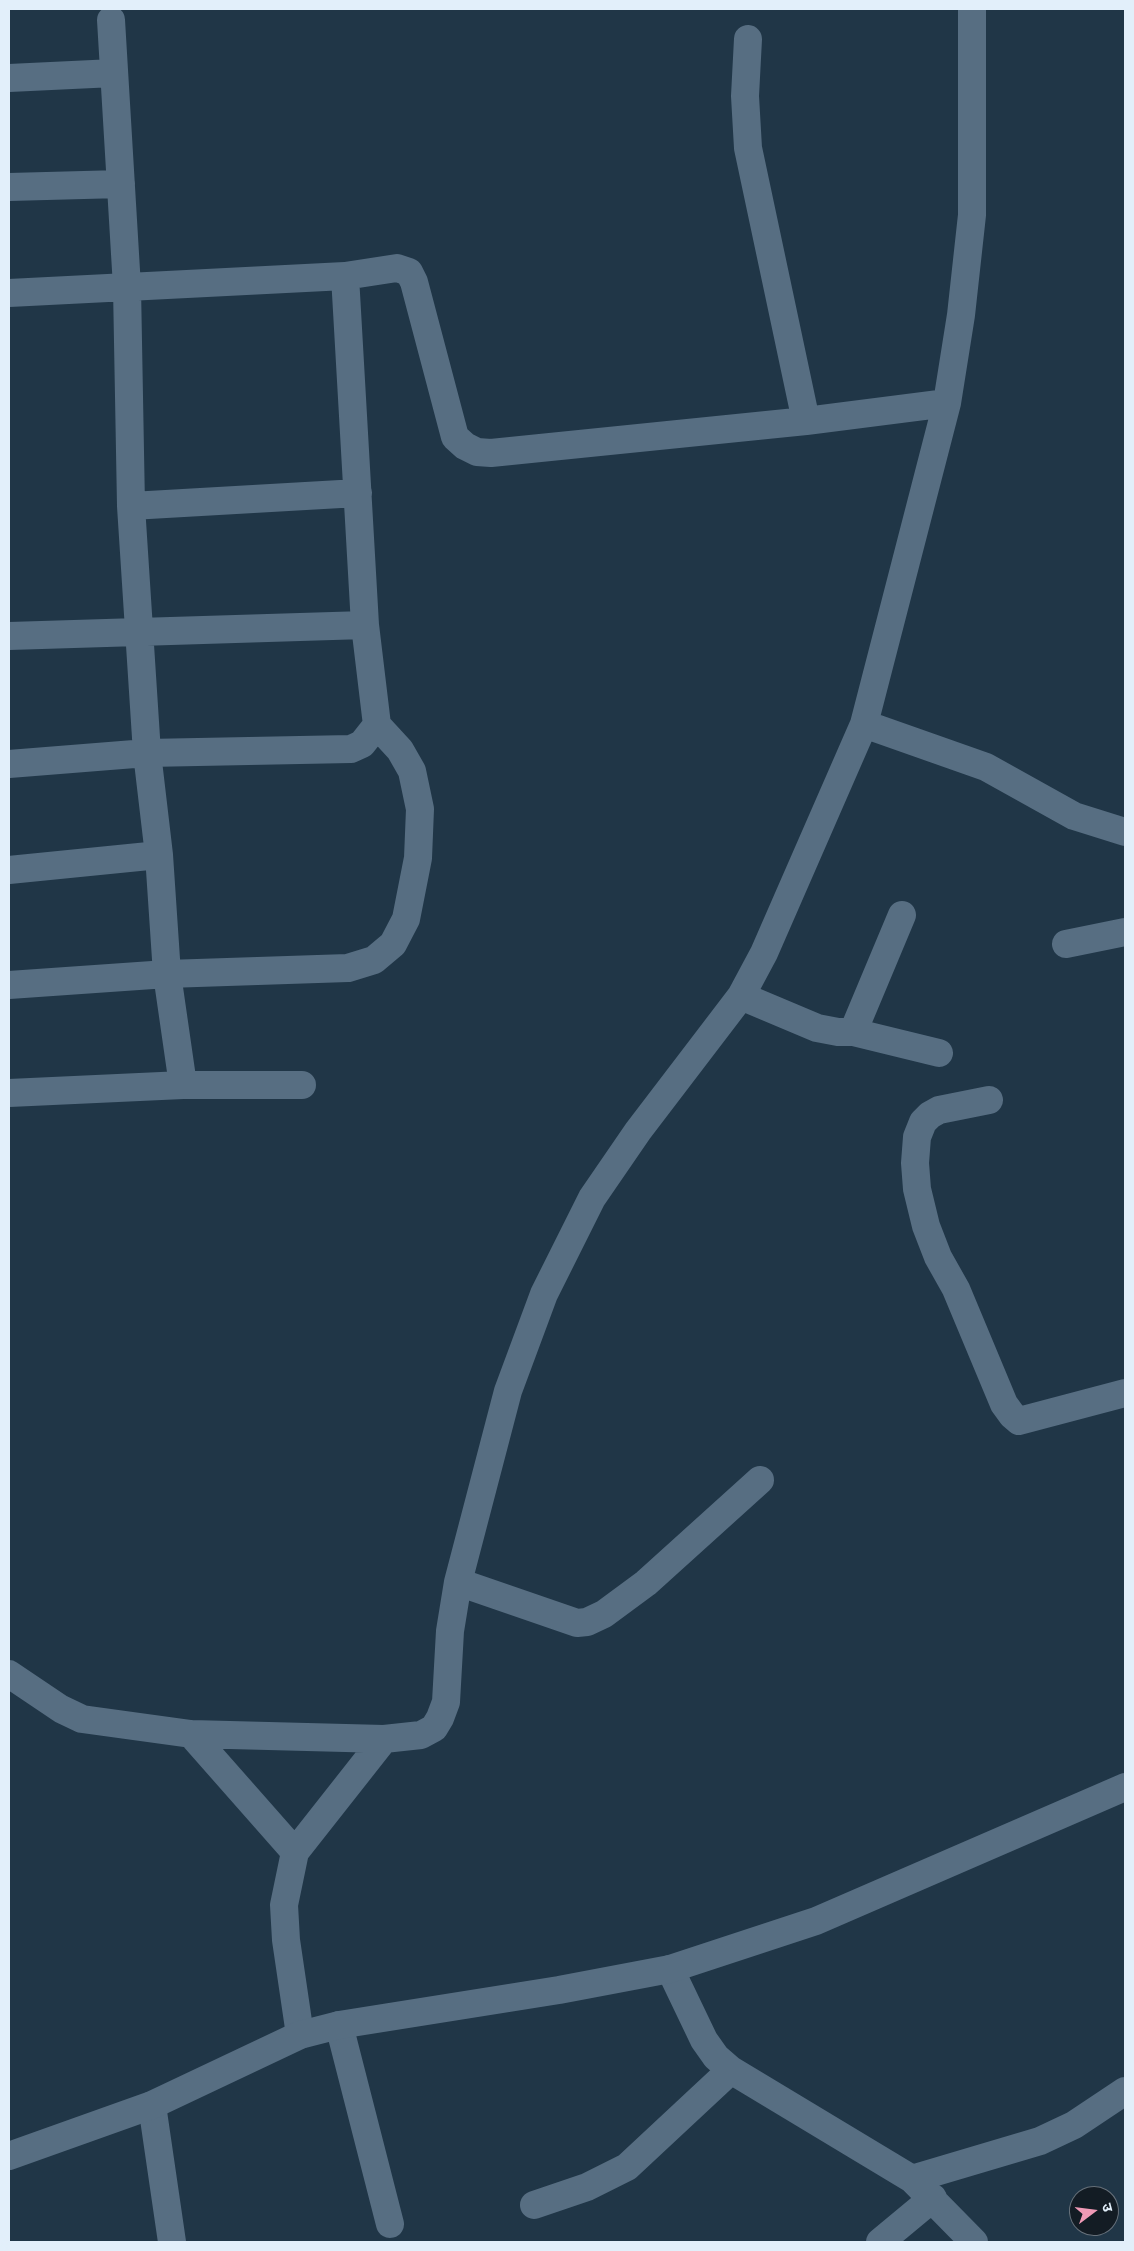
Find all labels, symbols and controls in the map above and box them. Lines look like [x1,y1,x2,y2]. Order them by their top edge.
north arrow [1069,2186,1119,2236]
text: उ [1099,2201,1117,2213]

